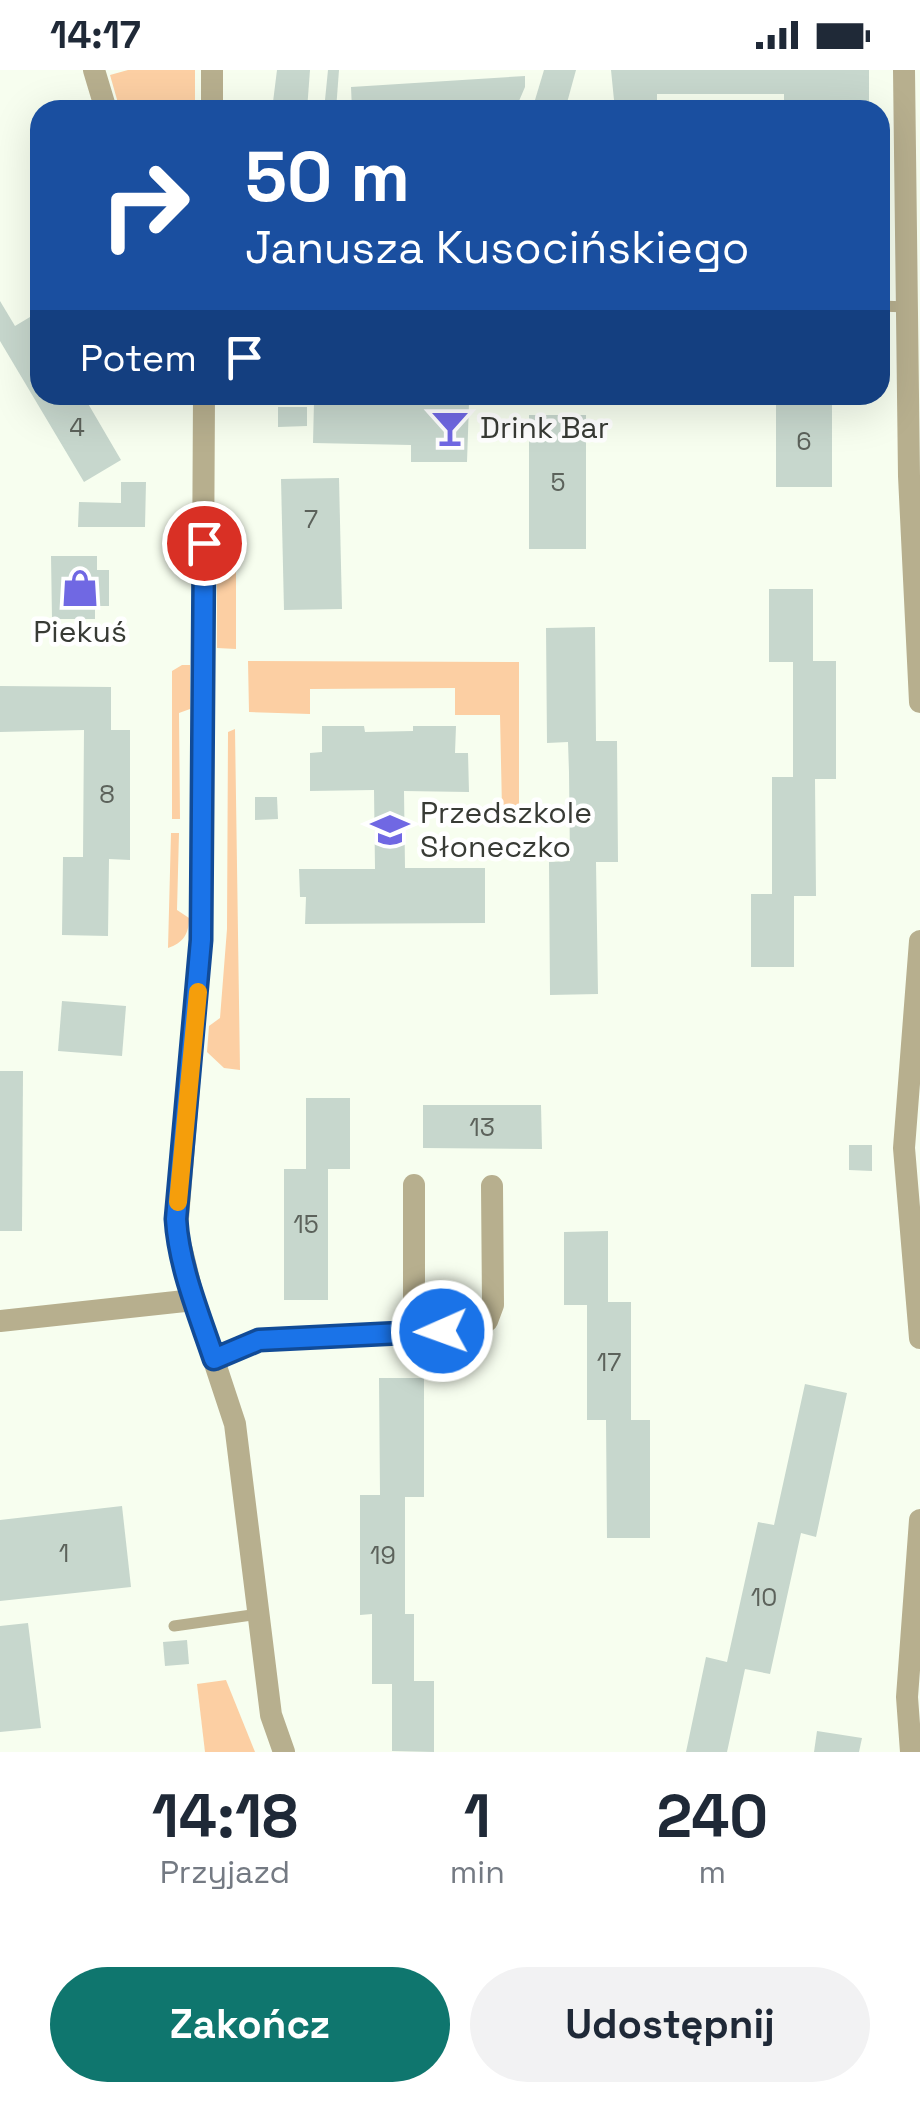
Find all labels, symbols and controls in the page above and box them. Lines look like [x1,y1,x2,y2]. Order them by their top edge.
text: 14:17 [50,11,141,59]
text: 50 m [245,132,410,221]
icon: right [80,140,210,270]
text: Janusza Kusocińskiego [245,219,750,276]
icon: arrive [217,330,272,385]
text: Potem [80,334,197,382]
bar icon: Drink Bar [429,407,471,449]
place label: Drink Bar [480,408,609,447]
house number: 4 [69,411,85,443]
house number: 6 [796,425,812,457]
house number: 5 [551,466,565,498]
pin [162,501,247,586]
house number: 7 [304,503,318,535]
icon: arrive [177,516,232,571]
shop icon: Piekuś [59,567,101,609]
place label: Piekuś [33,612,127,651]
house number: 8 [99,778,115,810]
place label: Przedszkole Słoneczko [420,793,592,866]
school or university icon: Przedszkole Słoneczko [369,809,411,851]
house number: 13 [469,1111,495,1143]
house number: 15 [293,1208,319,1240]
position arrow [390,1279,494,1383]
house number: 17 [597,1346,621,1378]
house number: 1 [59,1537,69,1569]
house number: 19 [370,1539,396,1571]
house number: 10 [751,1581,777,1613]
text: 14:18 [152,1778,298,1855]
text: 1 [464,1778,491,1855]
text: 240 [657,1778,768,1855]
text: Przyjazd [160,1852,290,1892]
text: min [450,1852,505,1892]
text: m [699,1852,726,1892]
button: Zakończ [50,1967,450,2082]
button: Udostępnij [470,1967,870,2082]

